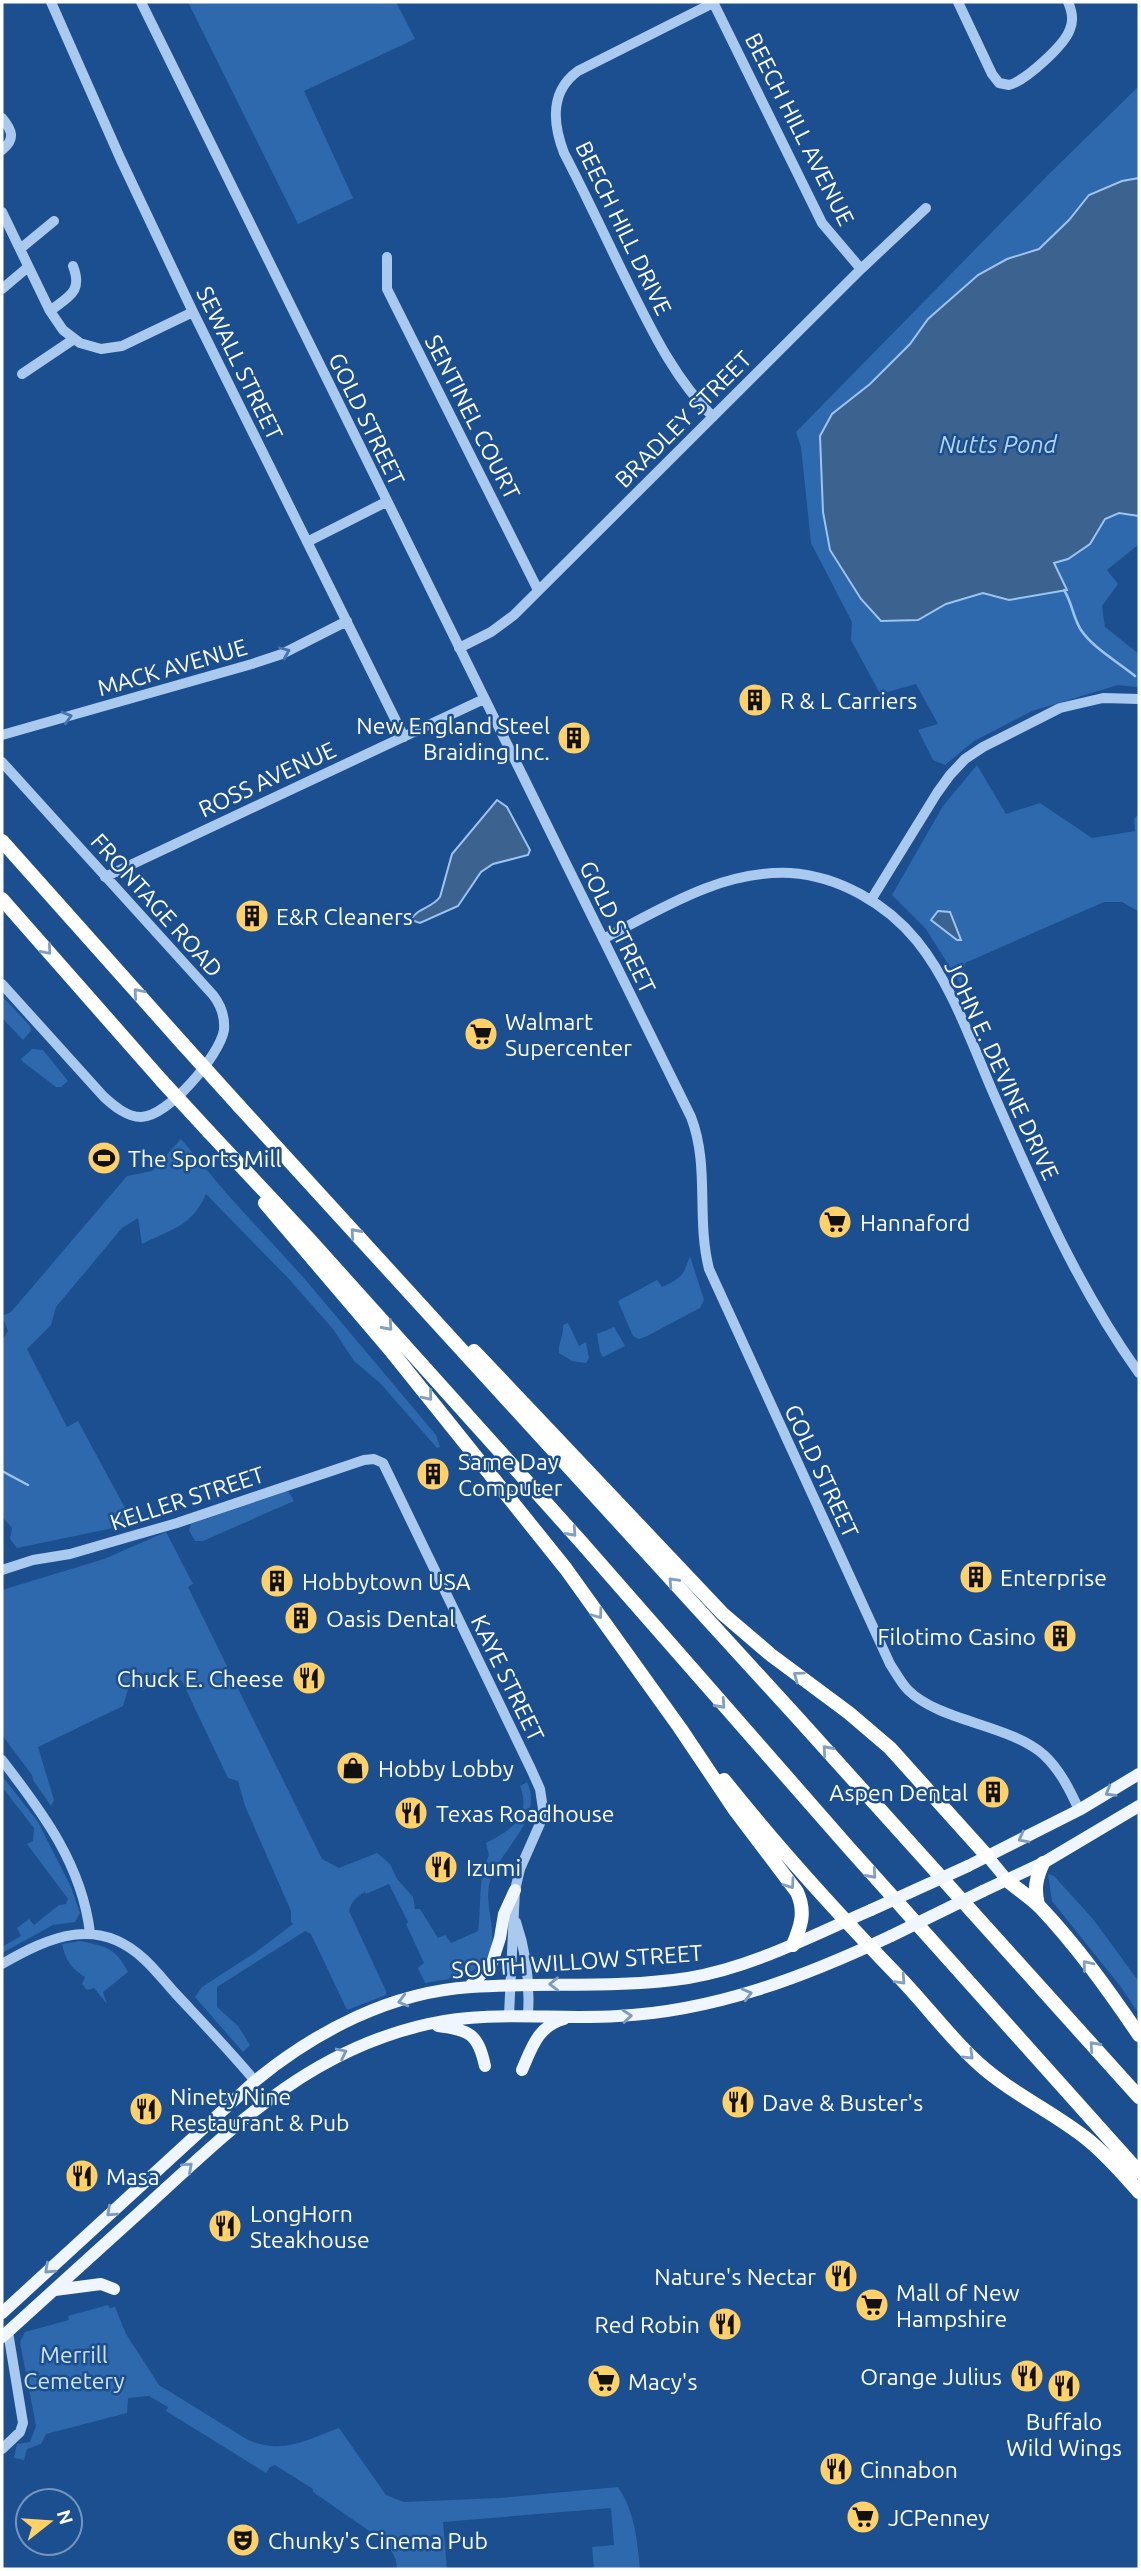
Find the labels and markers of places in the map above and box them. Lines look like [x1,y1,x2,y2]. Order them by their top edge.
building icon: R & L Carriers [736,681,774,719]
place label: R & L Carriers [780,688,917,713]
place label: New England Steel Braiding Inc. [356,713,550,764]
building icon: New England Steel Braiding Inc. [555,719,593,757]
building icon: E&R Cleaners [233,897,271,935]
place label: E&R Cleaners [276,904,413,929]
place label: Walmart Supercenter [505,1009,632,1060]
supermarket icon: Walmart Supercenter [462,1015,500,1053]
sports icon: The Sports Mill [85,1139,123,1177]
place label: The Sports Mill [128,1146,281,1171]
supermarket icon: Hannaford [816,1203,854,1241]
place label: Hannaford [860,1210,970,1235]
place label: Same Day Computer [458,1449,563,1500]
building icon: Same Day Computer [414,1455,452,1493]
building icon: Enterprise [957,1558,995,1596]
building icon: Hobbytown USA [258,1562,296,1600]
place label: Enterprise [1000,1565,1107,1590]
place label: Hobbytown USA [302,1569,471,1594]
building icon: Oasis Dental [282,1599,320,1637]
place label: Oasis Dental [326,1606,455,1631]
building icon: Filotimo Casino [1041,1617,1079,1655]
place label: Filotimo Casino [878,1624,1036,1649]
restaurant icon: Chuck E. Cheese [290,1659,328,1697]
place label: Chuck E. Cheese [117,1666,284,1691]
shop icon: Hobby Lobby [334,1749,372,1787]
place label: Hobby Lobby [378,1756,514,1781]
building icon: Aspen Dental [974,1773,1012,1811]
place label: Aspen Dental [829,1780,968,1805]
restaurant icon: Texas Roadhouse [392,1794,430,1832]
place label: Texas Roadhouse [436,1801,614,1826]
restaurant icon: Izumi [422,1848,460,1886]
place label: Izumi [466,1855,521,1880]
restaurant icon: Dave & Buster's [719,2083,757,2121]
place label: Ninety Nine Restaurant & Pub [170,2084,350,2135]
restaurant icon: Ninety Nine Restaurant & Pub [127,2090,165,2128]
place label: Dave & Buster's [762,2090,923,2115]
restaurant icon: Masa [63,2157,101,2195]
place label: Masa [106,2164,160,2189]
place label: LongHorn Steakhouse [250,2201,370,2252]
restaurant icon: LongHorn Steakhouse [206,2207,244,2245]
restaurant icon: Nature's Nectar [822,2257,860,2295]
place label: Nature's Nectar [654,2264,816,2289]
place label: Mall of New Hampshire [896,2280,1020,2331]
supermarket icon: Mall of New Hampshire [853,2286,891,2324]
restaurant icon: Red Robin [706,2305,744,2343]
place label: Red Robin [594,2312,700,2337]
restaurant icon: Orange Julius [1008,2357,1046,2395]
supermarket icon: Macy's [585,2362,623,2400]
place label: Orange Julius [860,2364,1002,2389]
restaurant icon: Buffalo Wild Wings [1045,2367,1083,2405]
place label: Macy's [628,2369,697,2394]
place label: Buffalo Wild Wings [1006,2409,1122,2460]
restaurant icon: Cinnabon [817,2450,855,2488]
place label: Cinnabon [860,2457,958,2482]
supermarket icon: JCPenney [844,2498,882,2536]
place label: JCPenney [888,2505,989,2530]
theatre icon: Chunky's Cinema Pub [224,2521,262,2559]
place label: Chunky's Cinema Pub [268,2528,488,2553]

